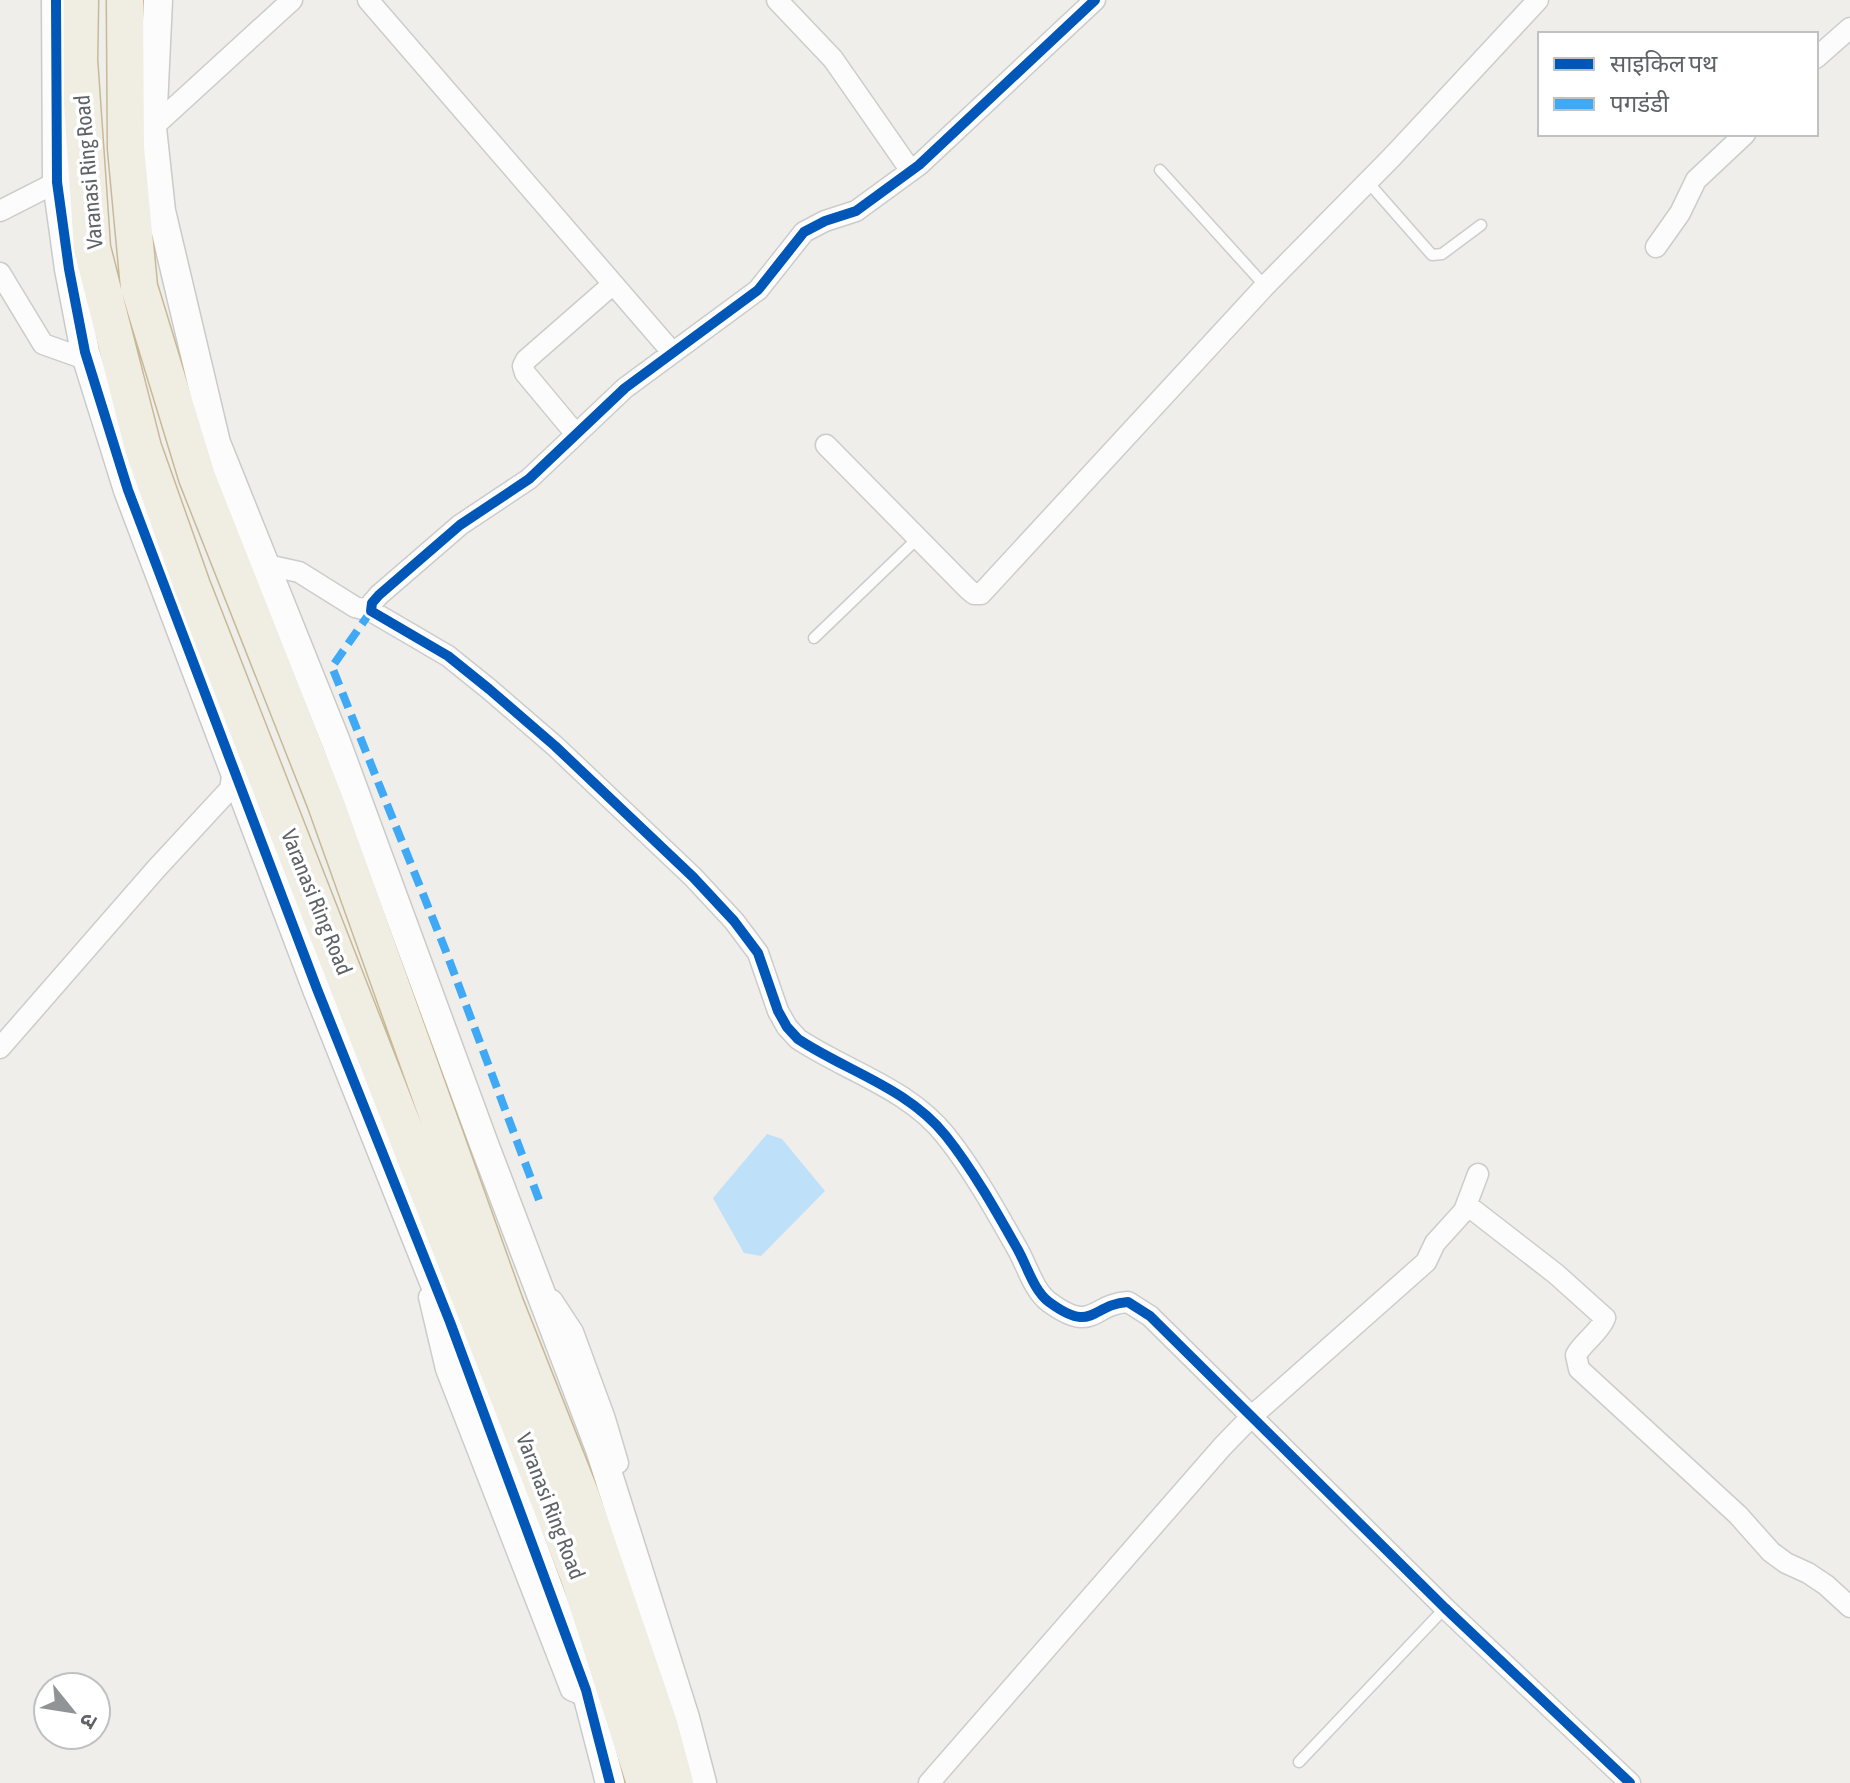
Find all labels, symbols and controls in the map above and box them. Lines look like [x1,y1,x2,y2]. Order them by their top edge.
legend [1538,32,1818,136]
text: साइकिल पथ [1610,50,1718,77]
text: पगडंडी [1610,90,1670,117]
street label: Varanasi Ring Road [68,94,108,250]
street label: Varanasi Ring Road [276,825,358,979]
street label: Varanasi Ring Road [511,1429,591,1583]
north arrow [32,1671,112,1751]
text: उ [74,1709,104,1734]

